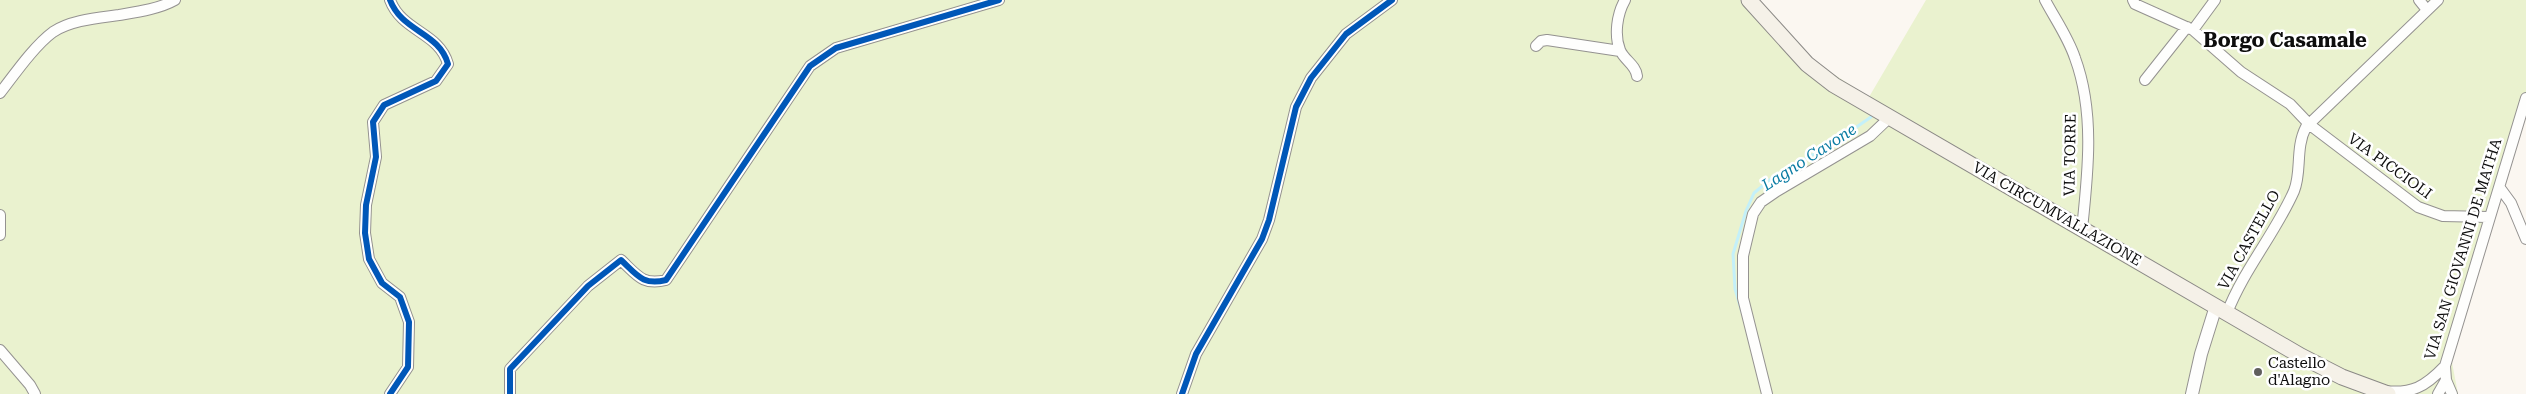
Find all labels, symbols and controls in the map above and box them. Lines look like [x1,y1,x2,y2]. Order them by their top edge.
district label: Borgo Casamale [2203,28,2367,52]
street label: VIA TORRE [2060,114,2080,196]
water label: Lagno Cavone [1757,119,1860,195]
street label: VIA PICCIOLI [2344,129,2436,203]
street label: VIA SAN GIOVANNI DE MATHA [2421,136,2505,362]
street label: VIA CIRCUMVALLAZIONE [1969,158,2145,270]
street label: VIA CASTELLO [2214,187,2284,293]
place label: Castello d'Alagno [2268,354,2330,389]
marker: Castello d'Alagno [2252,366,2264,378]

